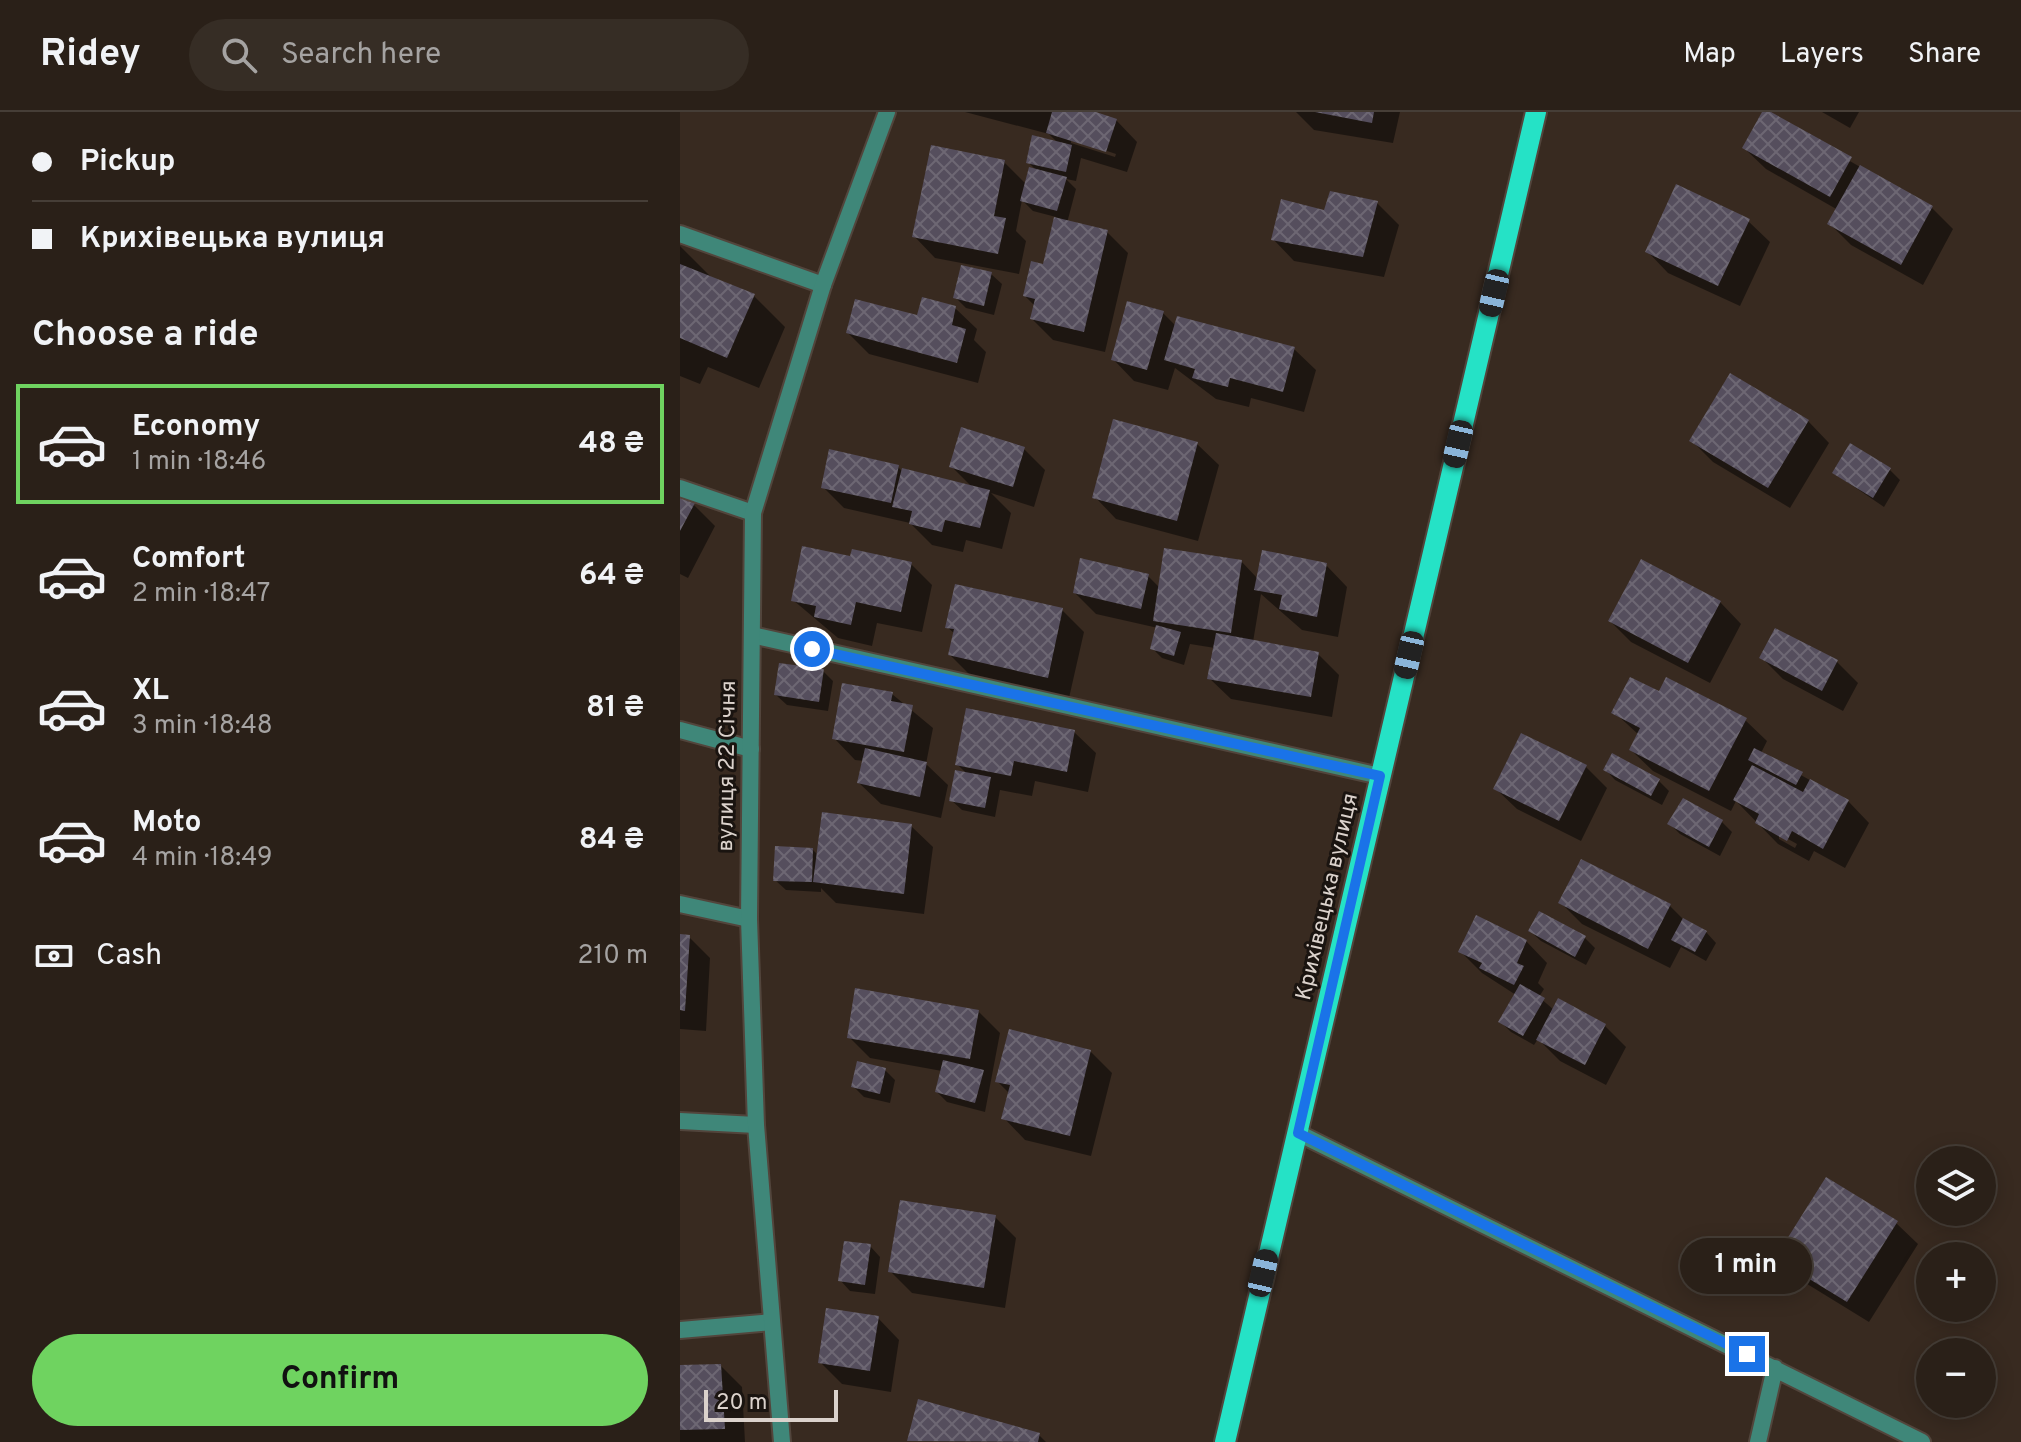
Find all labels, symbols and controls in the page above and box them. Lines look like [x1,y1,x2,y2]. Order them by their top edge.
search box [189,19,749,91]
text: Ridey [40,31,141,80]
icon: search [217,33,261,77]
text: Search here [281,37,441,74]
text: Map [1683,37,1736,73]
text: Layers [1780,37,1864,73]
text: Share [1908,37,1981,73]
text: Pickup [80,144,175,181]
text: Крихівецька вулиця [80,221,385,258]
car [1477,267,1511,319]
text: Choose a ride [32,313,258,359]
icon: car [36,408,108,480]
text: Economy [132,409,260,446]
car [1441,418,1475,470]
text: 48 ₴ [579,426,644,463]
text: 1 min · 18:46 [132,446,266,479]
icon: car [36,540,108,612]
text: Comfort [132,541,245,578]
text: 64 ₴ [579,558,644,595]
text: 2 min · 18:47 [132,578,270,611]
car [1392,629,1426,681]
route start [794,631,830,667]
icon: car [36,672,108,744]
text: XL [132,673,169,710]
street label: вулиця 22 Січня [713,680,743,852]
text: 81 ₴ [586,690,644,727]
text: 3 min · 18:48 [132,710,273,743]
street label: Крихівецька вулиця [1291,791,1365,1003]
icon: car [36,804,108,876]
text: Moto [132,805,202,842]
text: 84 ₴ [579,822,644,859]
text: 4 min · 18:49 [132,842,272,875]
icon: cash [32,934,76,978]
text: Cash [96,938,162,975]
text: 210 m [578,940,648,973]
map controls [1916,1146,1996,1418]
button: layers [1916,1146,1996,1226]
callout: 1 min [1681,1238,1813,1294]
button: + [1916,1242,1996,1322]
car [1246,1247,1280,1299]
text: 1 min [1715,1249,1777,1282]
button: Confirm [32,1334,648,1426]
route end [1729,1336,1765,1372]
button: − [1916,1338,1996,1418]
scale bar [704,1386,838,1422]
text: 20 m [716,1390,767,1417]

